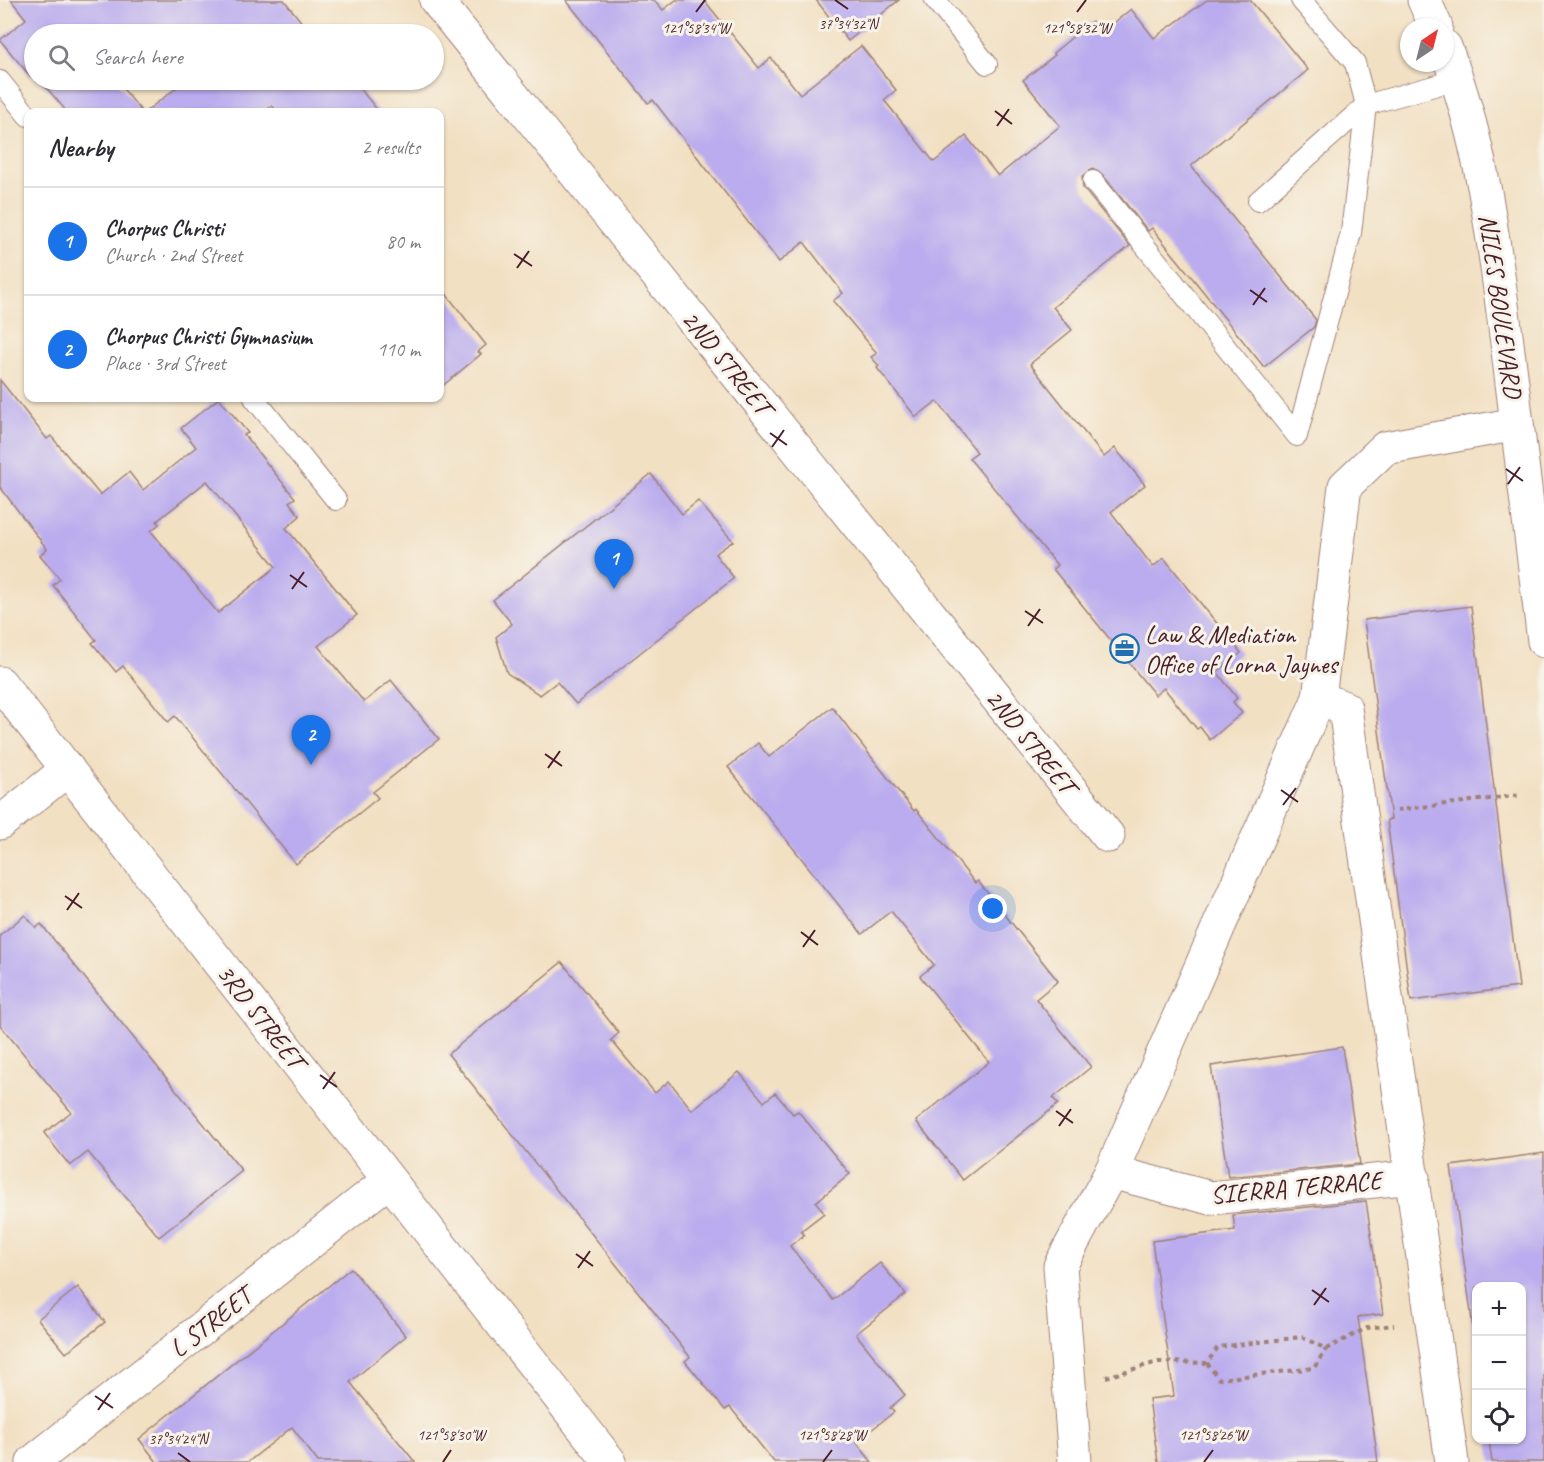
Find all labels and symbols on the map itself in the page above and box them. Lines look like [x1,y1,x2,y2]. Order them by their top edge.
text: 37°34'32"N [818,15,881,34]
north arrow [1400,18,1454,72]
text: 121°58'34"W [662,19,733,38]
text: 121°58'32"W [1043,19,1114,38]
street label: NILES BOULEVARD [1471,212,1530,402]
street label: 2ND STREET [674,303,783,427]
pin: 1 [594,540,634,589]
place label: Law & Mediation Office of Lorna Jaynes [1145,618,1339,681]
office icon: Law & Mediation Office of Lorna Jaynes [1108,633,1140,665]
street label: 2ND STREET [978,682,1087,806]
pin: 2 [292,716,330,765]
your location [978,894,1007,923]
street label: 3RD STREET [209,957,316,1081]
street label: SIERRA TERRACE [1209,1163,1387,1211]
street label: L STREET [163,1277,262,1364]
text: 121°58'30"W [417,1426,488,1445]
text: 121°58'28"W [798,1426,869,1445]
text: 121°58'26"W [1179,1426,1250,1445]
text: 37°34'24"N [148,1430,211,1449]

